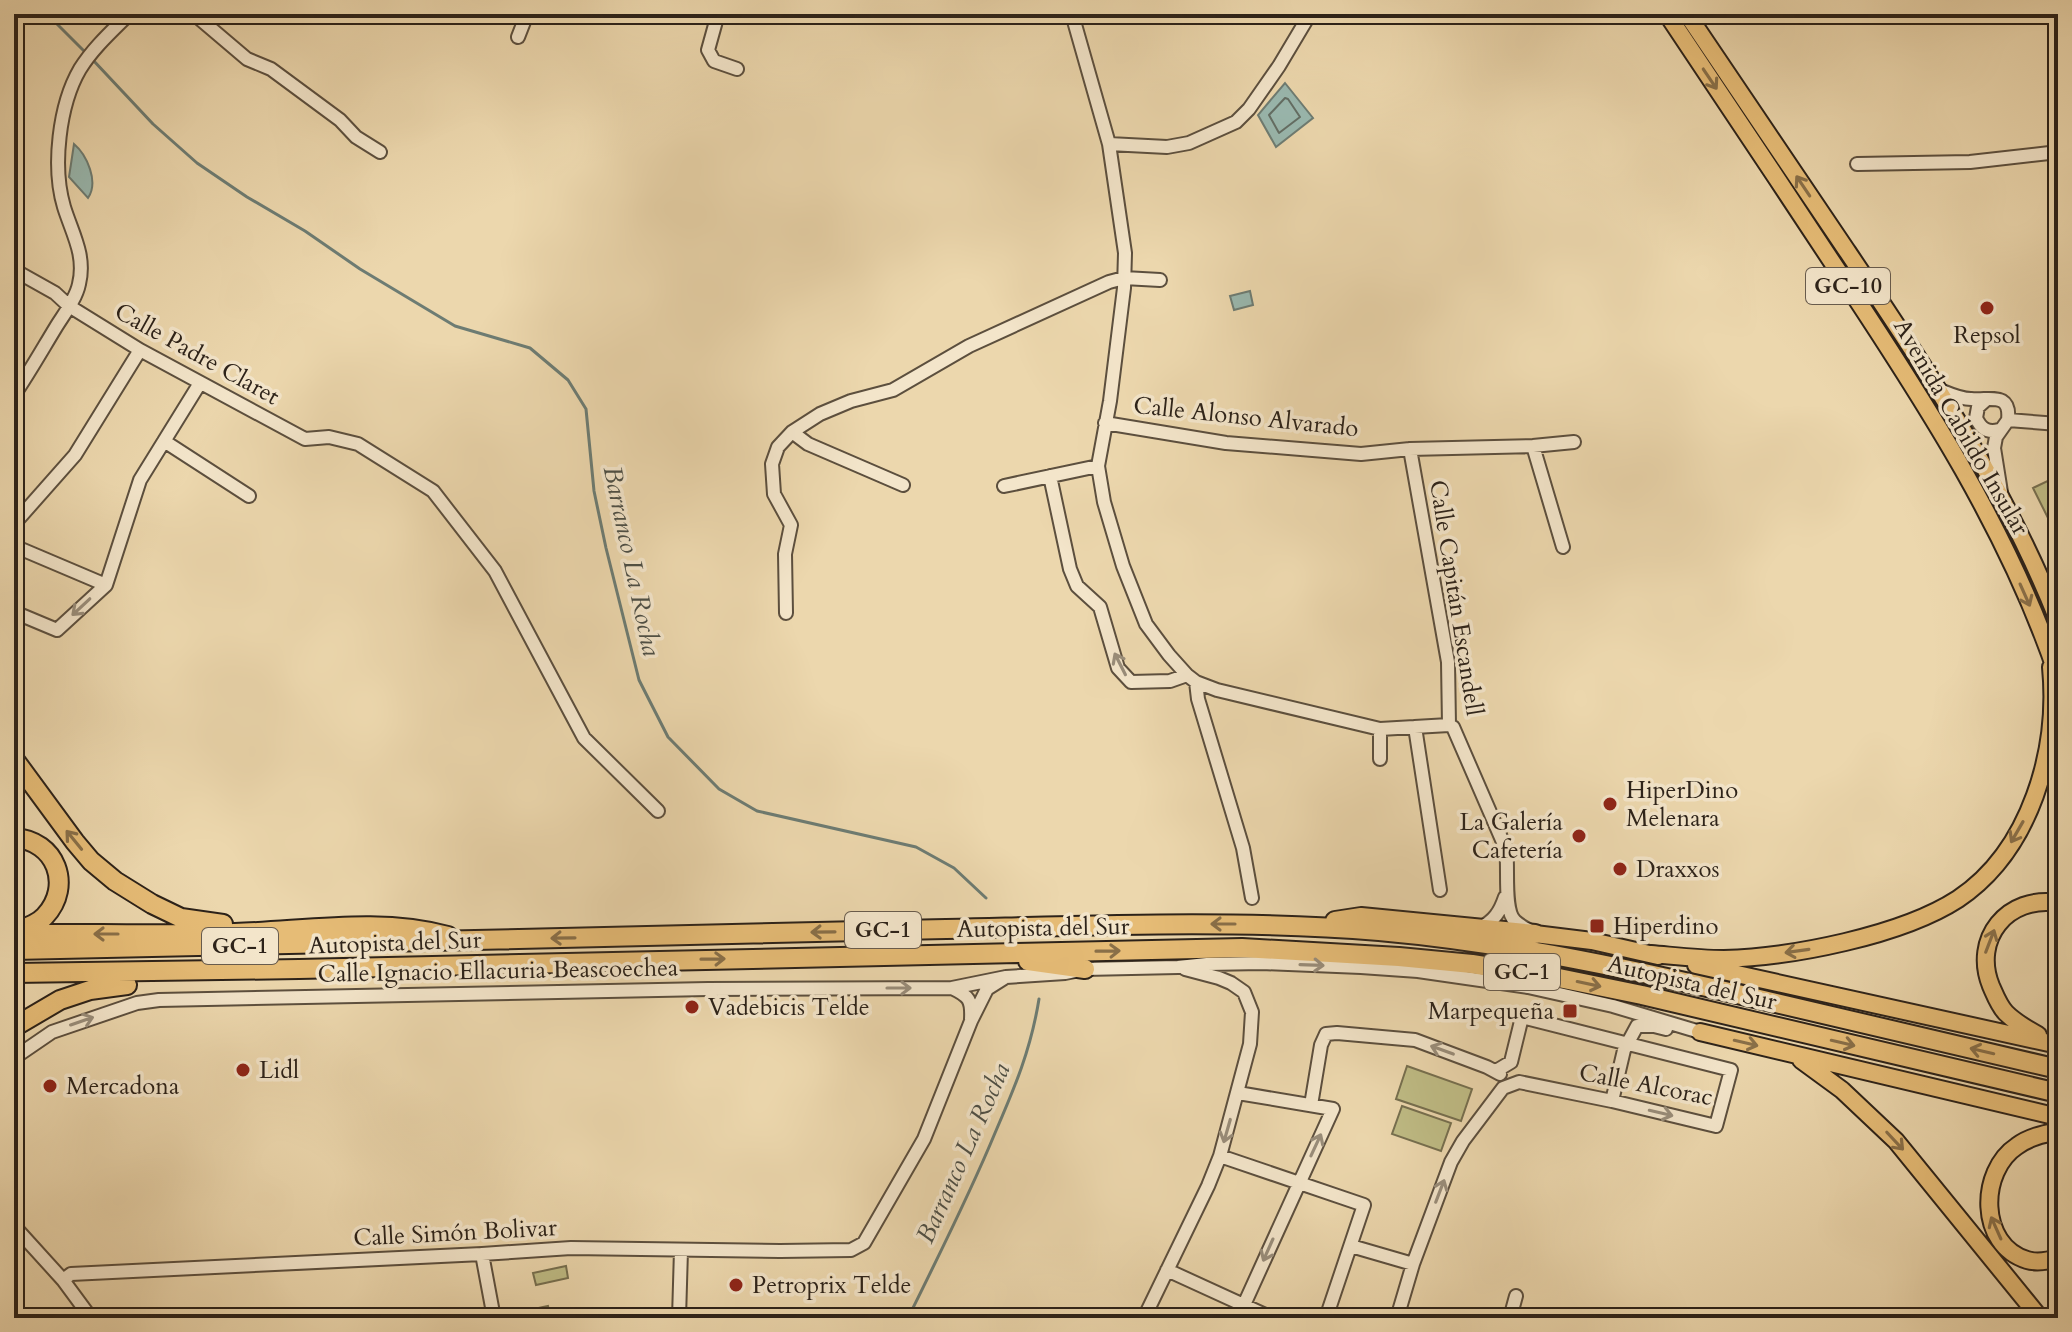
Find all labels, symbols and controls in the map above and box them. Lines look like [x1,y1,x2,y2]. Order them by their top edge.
one-way arrow [1703,67,1719,90]
one-way arrow [1795,175,1811,198]
road number: GC-10 [1806,268,1890,304]
street label: Calle Padre Claret [109,295,286,413]
marker: Repsol [1978,299,1996,317]
street label: Avenida Cabildo Insular [1885,313,2037,542]
place label: Repsol [1953,319,2021,352]
street label: Calle Alonso Alvarado [1132,389,1360,445]
water label: Barranco La Rocha [595,463,669,660]
street label: Calle Capitán Escandell [1421,478,1491,718]
one-way arrow [2019,582,2034,607]
one-way arrow [71,598,91,617]
one-way arrow [1111,653,1127,676]
place label: HiperDino Melenara [1626,774,1738,835]
marker: HiperDino Melenara [1601,795,1619,813]
place label: La Galería Cafetería [1459,806,1564,867]
one-way arrow [2009,820,2025,843]
marker: La Galería Cafetería [1570,827,1588,845]
one-way arrow [65,831,83,851]
place label: Draxxos [1636,853,1719,886]
marker: Draxxos [1611,860,1629,878]
street label: Autopista del Sur [956,910,1130,946]
place label: Hiperdino [1613,910,1718,943]
road number: GC-1 [845,912,921,948]
one-way arrow [1210,916,1237,932]
marker: Hiperdino [1588,917,1606,935]
street label: Autopista del Sur [308,923,482,963]
one-way arrow [810,924,837,939]
one-way arrow [93,926,120,942]
road number: GC-1 [202,928,278,964]
one-way arrow [550,930,577,946]
one-way arrow [1984,930,1998,954]
one-way arrow [1094,943,1121,959]
one-way arrow [1785,944,1810,959]
street label: Autopista del Sur [1604,947,1780,1019]
street label: Calle Ignacio Ellacuria Beascoechea [317,951,679,991]
one-way arrow [699,951,726,967]
road number: GC-1 [1484,954,1560,990]
one-way arrow [1298,957,1325,972]
one-way arrow [1576,977,1602,992]
one-way arrow [885,980,912,996]
place label: Vadebicis Telde [708,991,870,1024]
place label: Marpequeña [1428,995,1555,1028]
marker: Vadebicis Telde [683,998,701,1016]
marker: Marpequeña [1561,1002,1579,1020]
one-way arrow [69,1013,94,1027]
one-way arrow [1733,1036,1759,1051]
one-way arrow [1829,1036,1855,1051]
one-way arrow [1430,1042,1455,1056]
one-way arrow [1970,1043,1995,1058]
place label: Lidl [259,1054,299,1087]
street label: Calle Alcorac [1576,1056,1716,1114]
water label: Barranco La Rocha [908,1057,1019,1249]
marker: Lidl [234,1061,252,1079]
place label: Mercadona [66,1070,180,1103]
marker: Mercadona [41,1077,59,1095]
one-way arrow [1647,1106,1673,1121]
one-way arrow [1219,1118,1234,1144]
one-way arrow [1885,1131,1904,1151]
one-way arrow [1309,1134,1324,1158]
one-way arrow [1434,1179,1448,1204]
street label: Calle Simón Bolivar [352,1211,558,1255]
one-way arrow [1987,1216,2002,1240]
one-way arrow [1260,1237,1275,1262]
place label: Petroprix Telde [752,1269,911,1302]
marker: Petroprix Telde [727,1276,745,1294]

